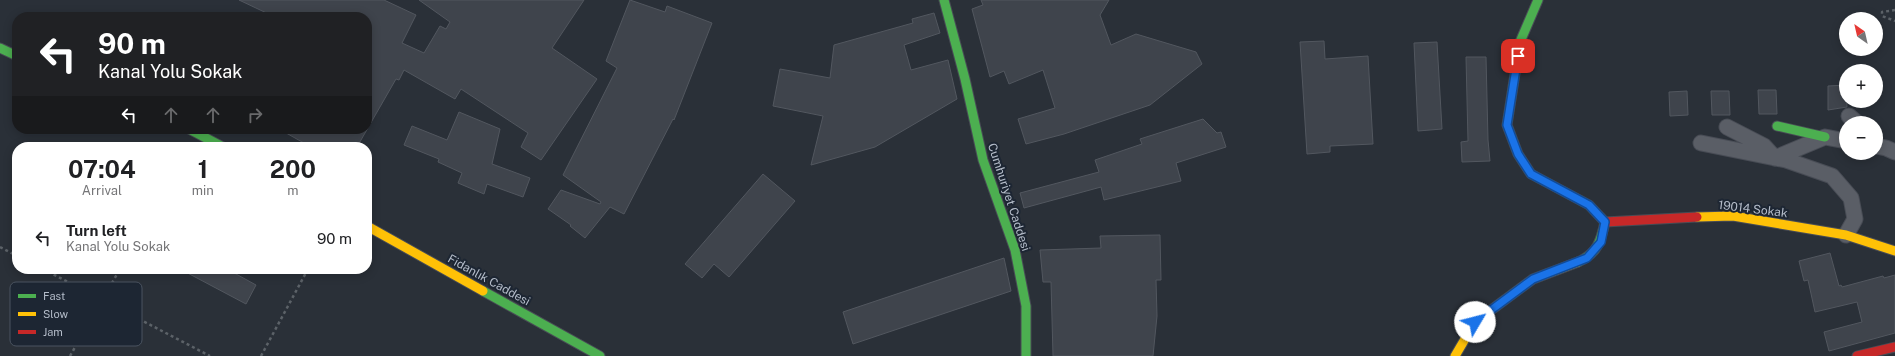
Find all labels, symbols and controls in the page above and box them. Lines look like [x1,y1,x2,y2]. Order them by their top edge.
north arrow [1839,12,1883,56]
map controls [1839,12,1883,160]
text: 90 m [98,27,166,60]
icon: left [32,28,84,80]
pin [1501,39,1535,73]
icon: arrive [1507,45,1529,67]
text: Kanal Yolu Sokak [98,61,242,82]
button: + [1839,64,1883,108]
icon: left [118,104,140,126]
icon: ahead [160,104,182,126]
icon: ahead [202,104,224,126]
icon: right [244,104,266,126]
button: − [1839,116,1883,160]
street label: Cumhuriyet Caddesi [985,141,1033,253]
text: 07:04 [68,155,136,183]
text: 1 [198,155,208,183]
text: 200 [270,155,316,183]
text: Arrival [82,183,122,198]
text: min [192,183,214,198]
text: m [287,183,299,198]
street label: 19014 Sokak [1718,198,1789,220]
text: Turn left [66,222,127,239]
icon: left [32,227,54,249]
text: 90 m [317,230,352,247]
text: Kanal Yolu Sokak [66,239,170,254]
street label: Fidanlık Caddesi [445,252,533,308]
legend [10,282,142,346]
text: Fast [43,290,65,302]
position arrow [1454,301,1496,343]
text: Slow [43,308,69,320]
text: Jam [43,326,63,338]

